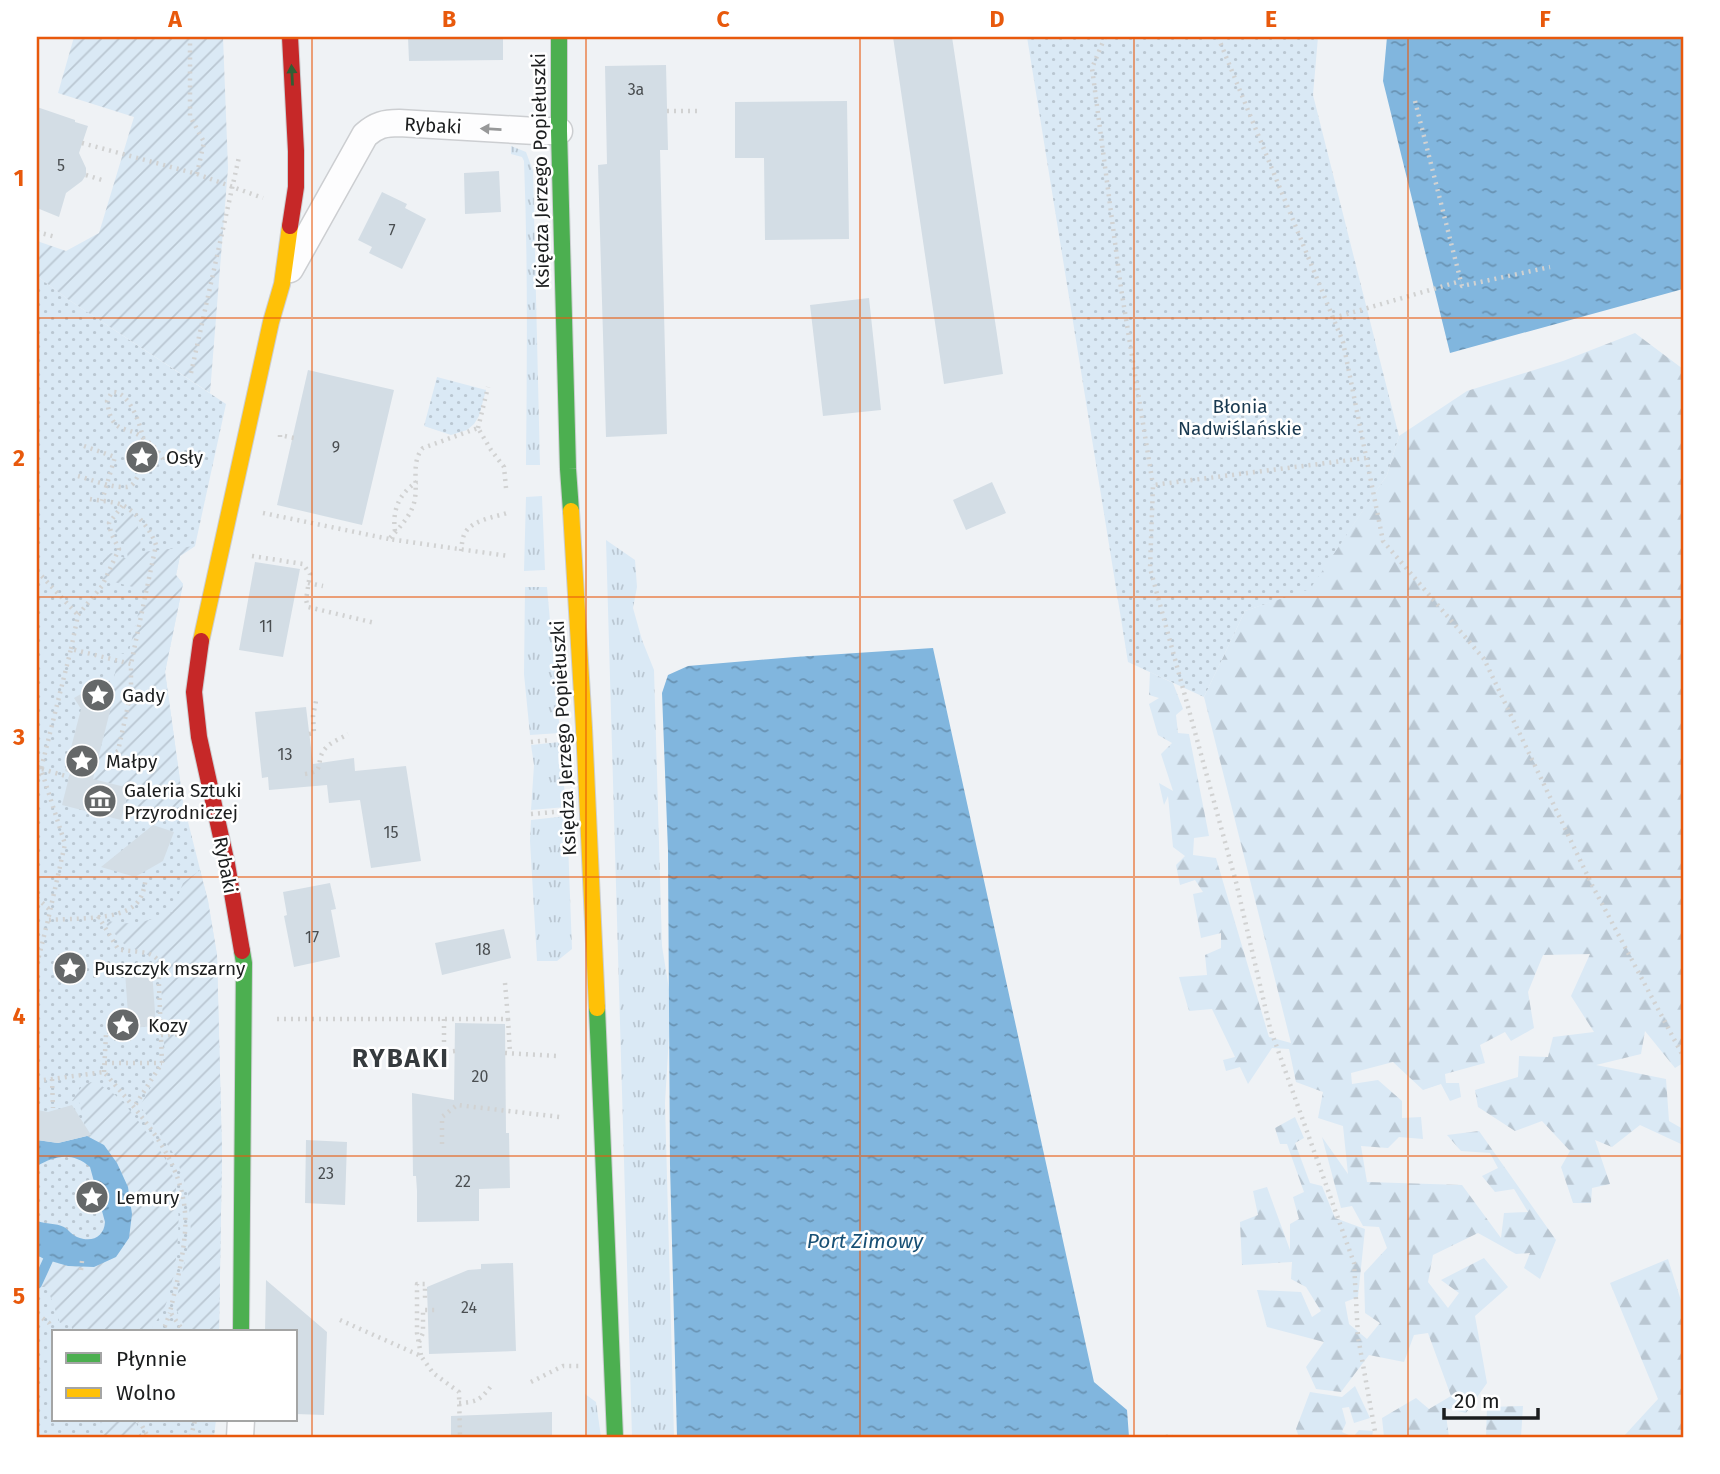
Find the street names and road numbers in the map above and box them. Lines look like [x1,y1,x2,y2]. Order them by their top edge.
street label: Księdza Jerzego Popiełuszki [527,53,554,289]
street label: Rybaki [404,113,462,138]
street label: Księdza Jerzego Popiełuszki [546,620,581,856]
street label: Rybaki [209,835,242,895]

